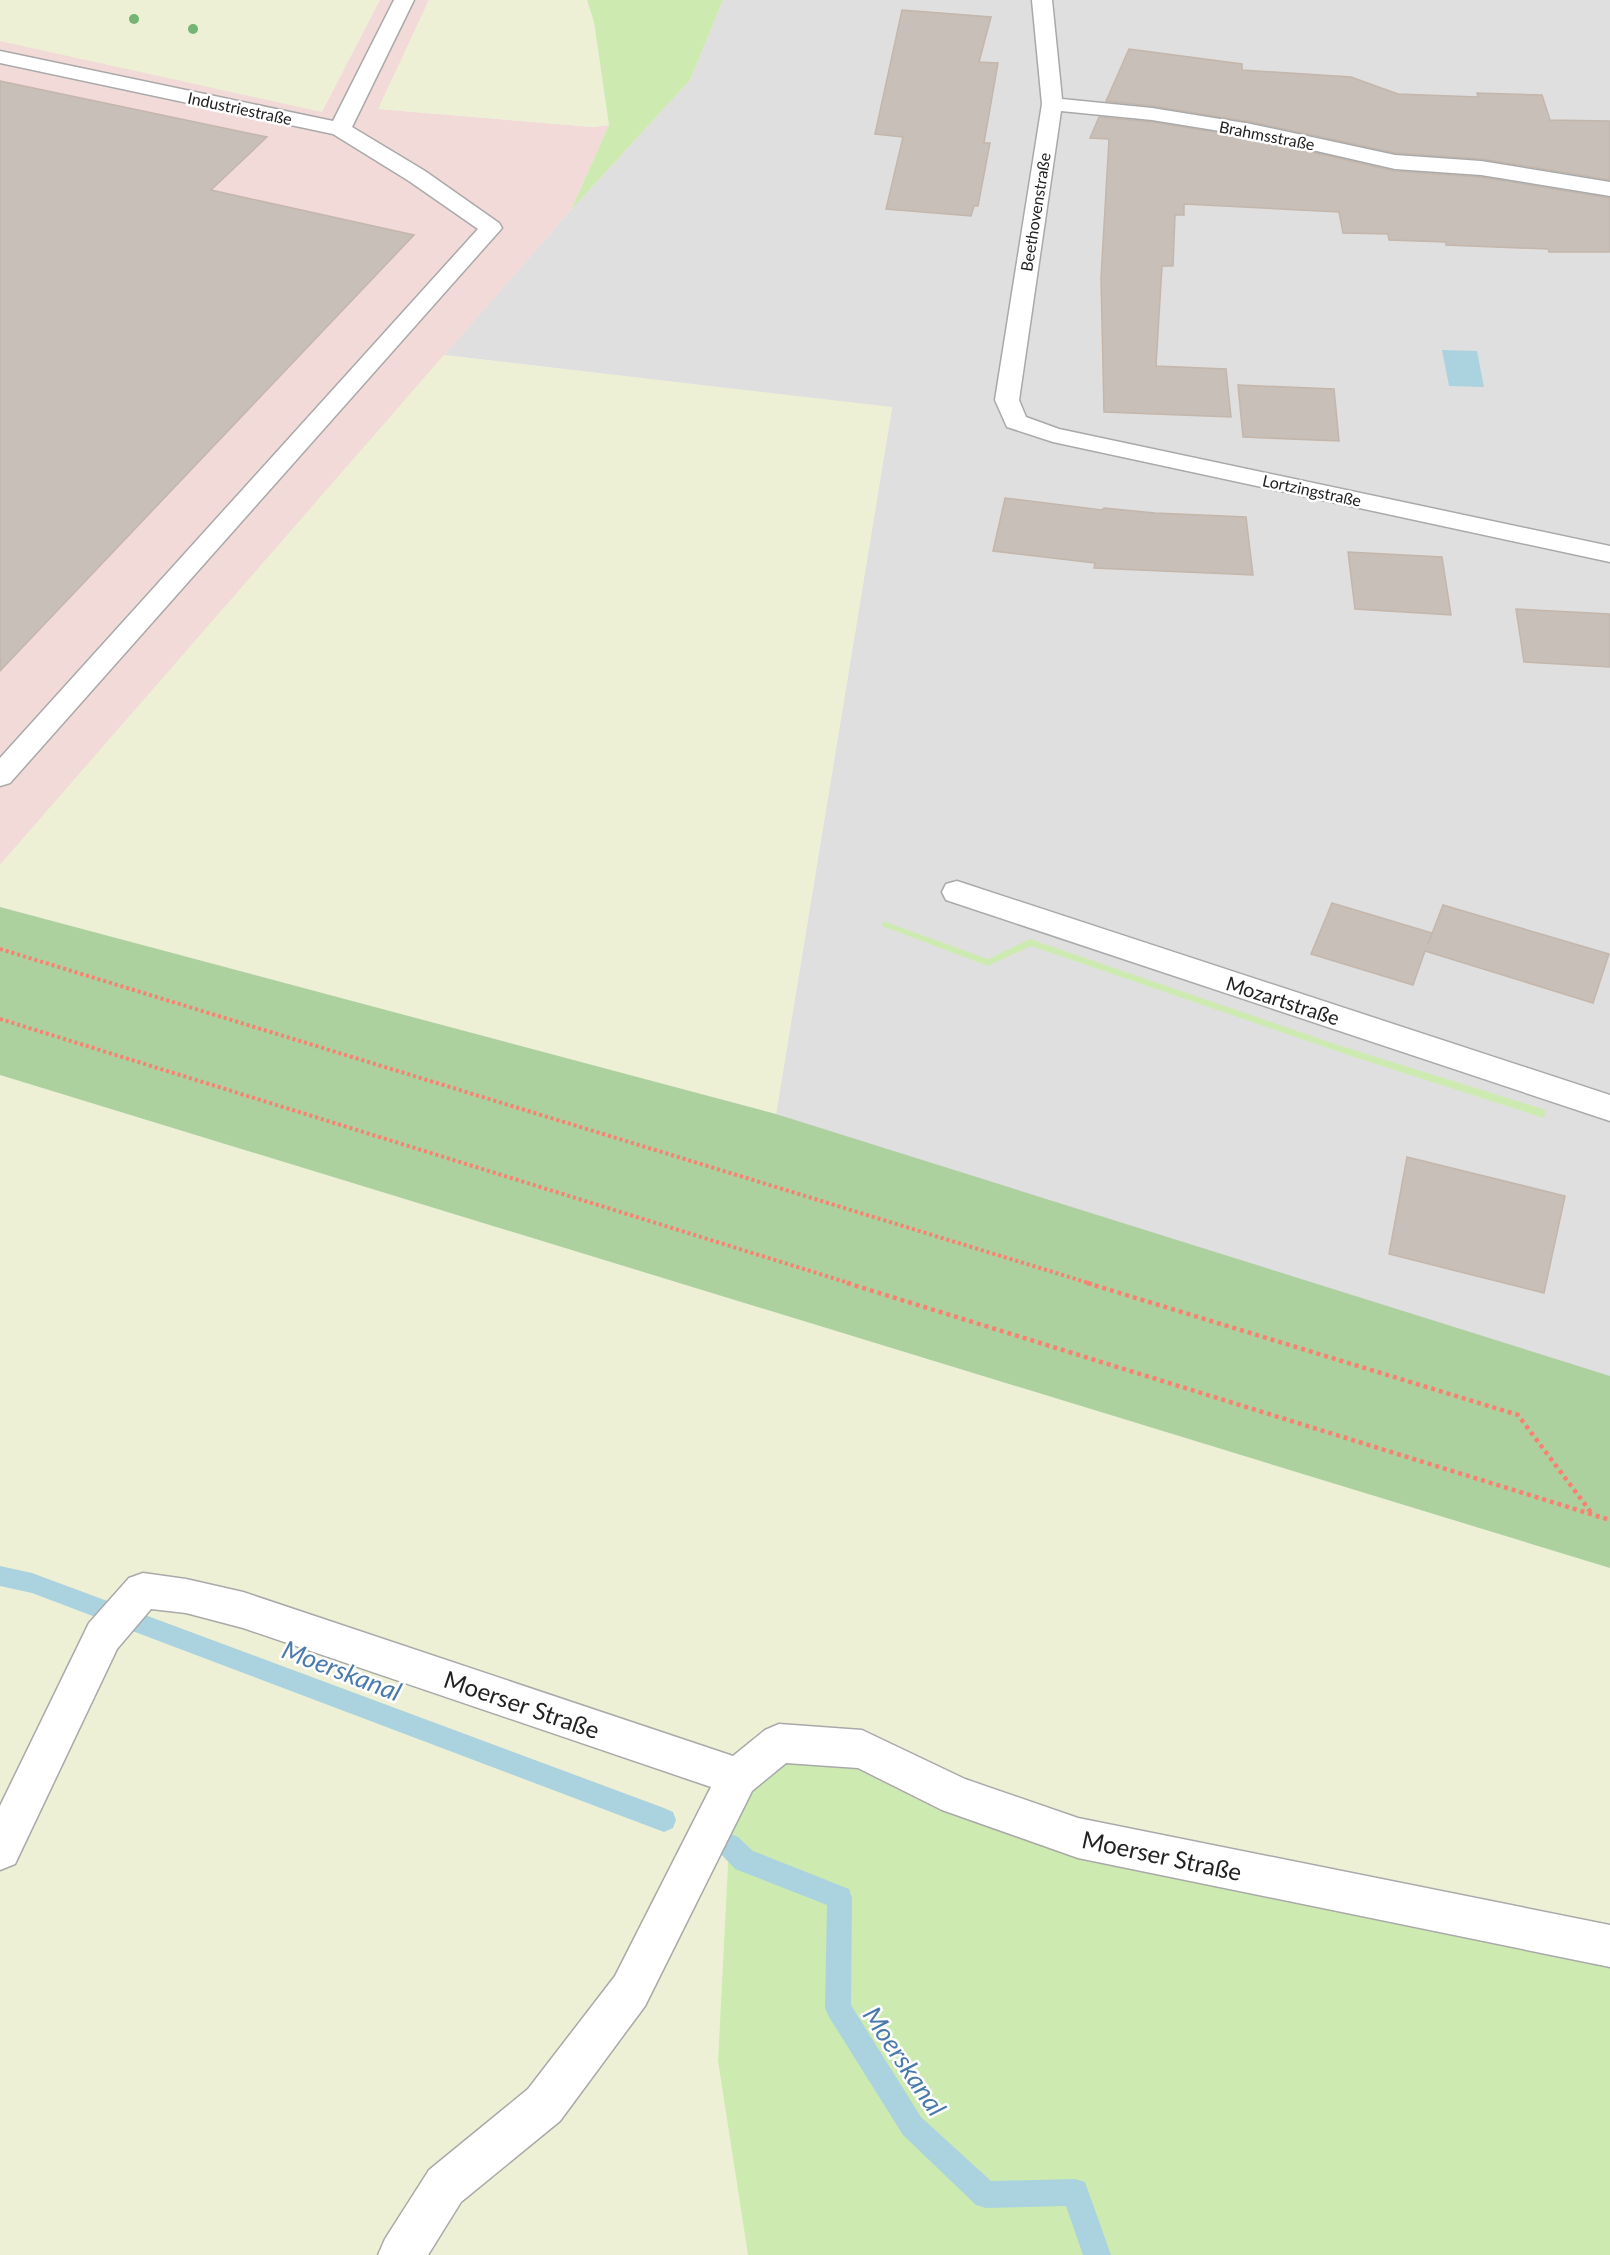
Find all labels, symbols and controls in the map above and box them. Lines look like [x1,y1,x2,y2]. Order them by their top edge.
street label: Industriestraße [186,88,294,128]
street label: Brahmsstraße [1218,116,1316,154]
street label: Beethovenstraße [1016,151,1054,273]
street label: Lortzingstraße [1261,470,1363,510]
street label: Mozartstraße [1223,970,1343,1030]
water label: Moerskanal [278,1633,406,1707]
street label: Moerser Straße [440,1664,604,1744]
street label: Moerser Straße [1080,1824,1244,1886]
water label: Moerskanal [857,2000,953,2122]

